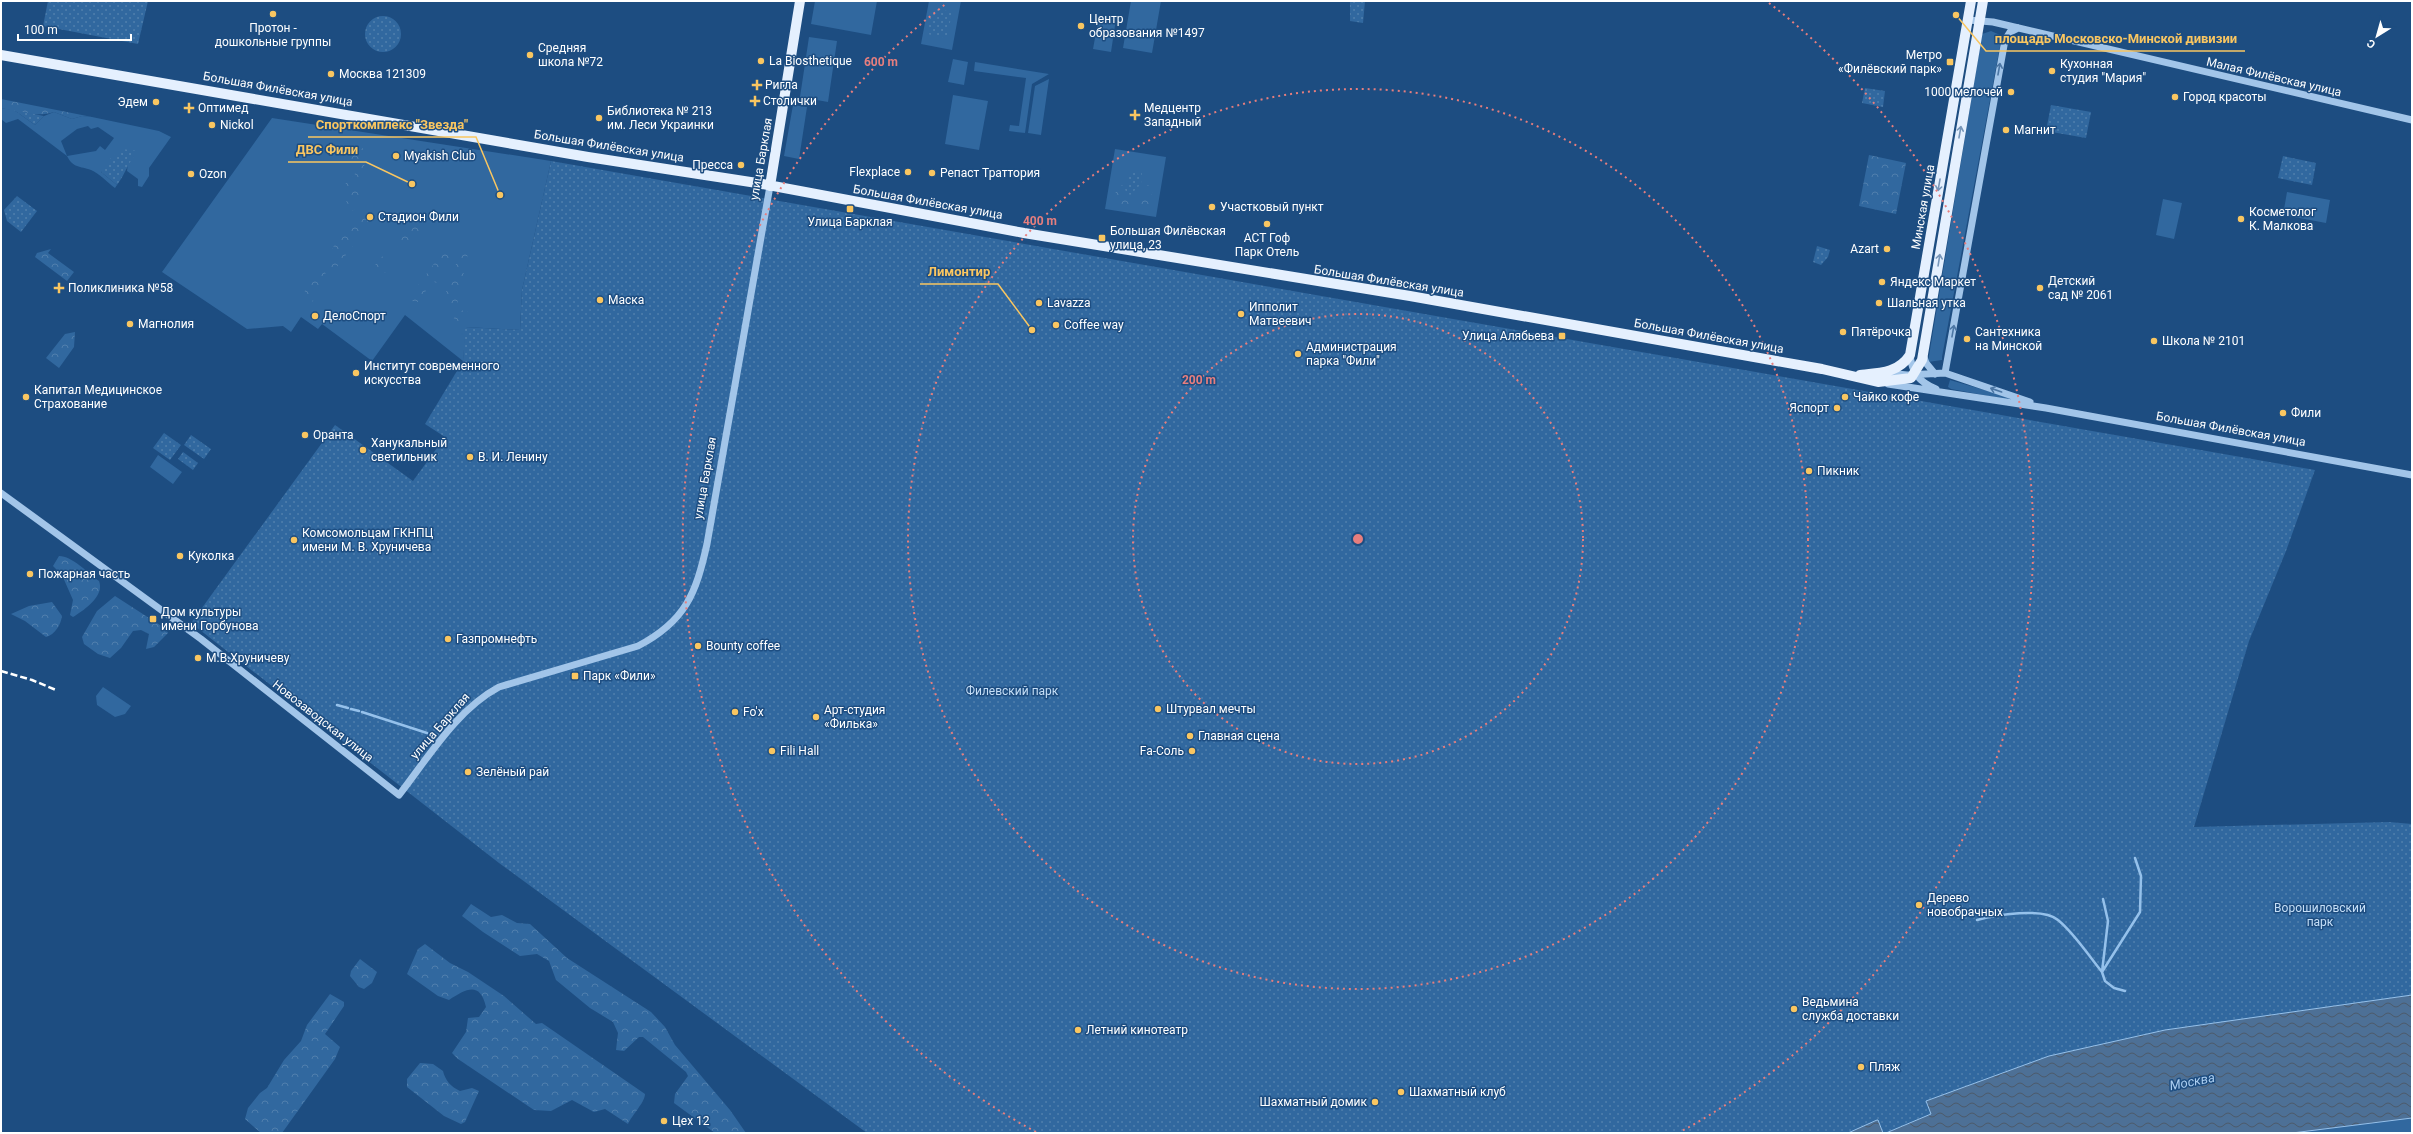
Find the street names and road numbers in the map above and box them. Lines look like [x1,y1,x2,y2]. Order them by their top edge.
street label: Малая Филёвская улица [2205,55,2343,99]
street label: Большая Филёвская улица [202,69,354,109]
street label: улица Барклая [747,117,775,201]
street label: Большая Филёвская улица [533,127,685,165]
street label: Минская улица [1909,163,1937,251]
street label: Большая Филёвская улица [852,182,1004,222]
street label: Большая Филёвская улица [1313,262,1465,300]
street label: Большая Филёвская улица [1633,316,1785,356]
street label: Большая Филёвская улица [2155,409,2307,449]
street label: улица Барклая [691,436,719,520]
street label: Новозаводская улица [270,677,376,765]
street label: улица Барклая [407,690,473,762]

